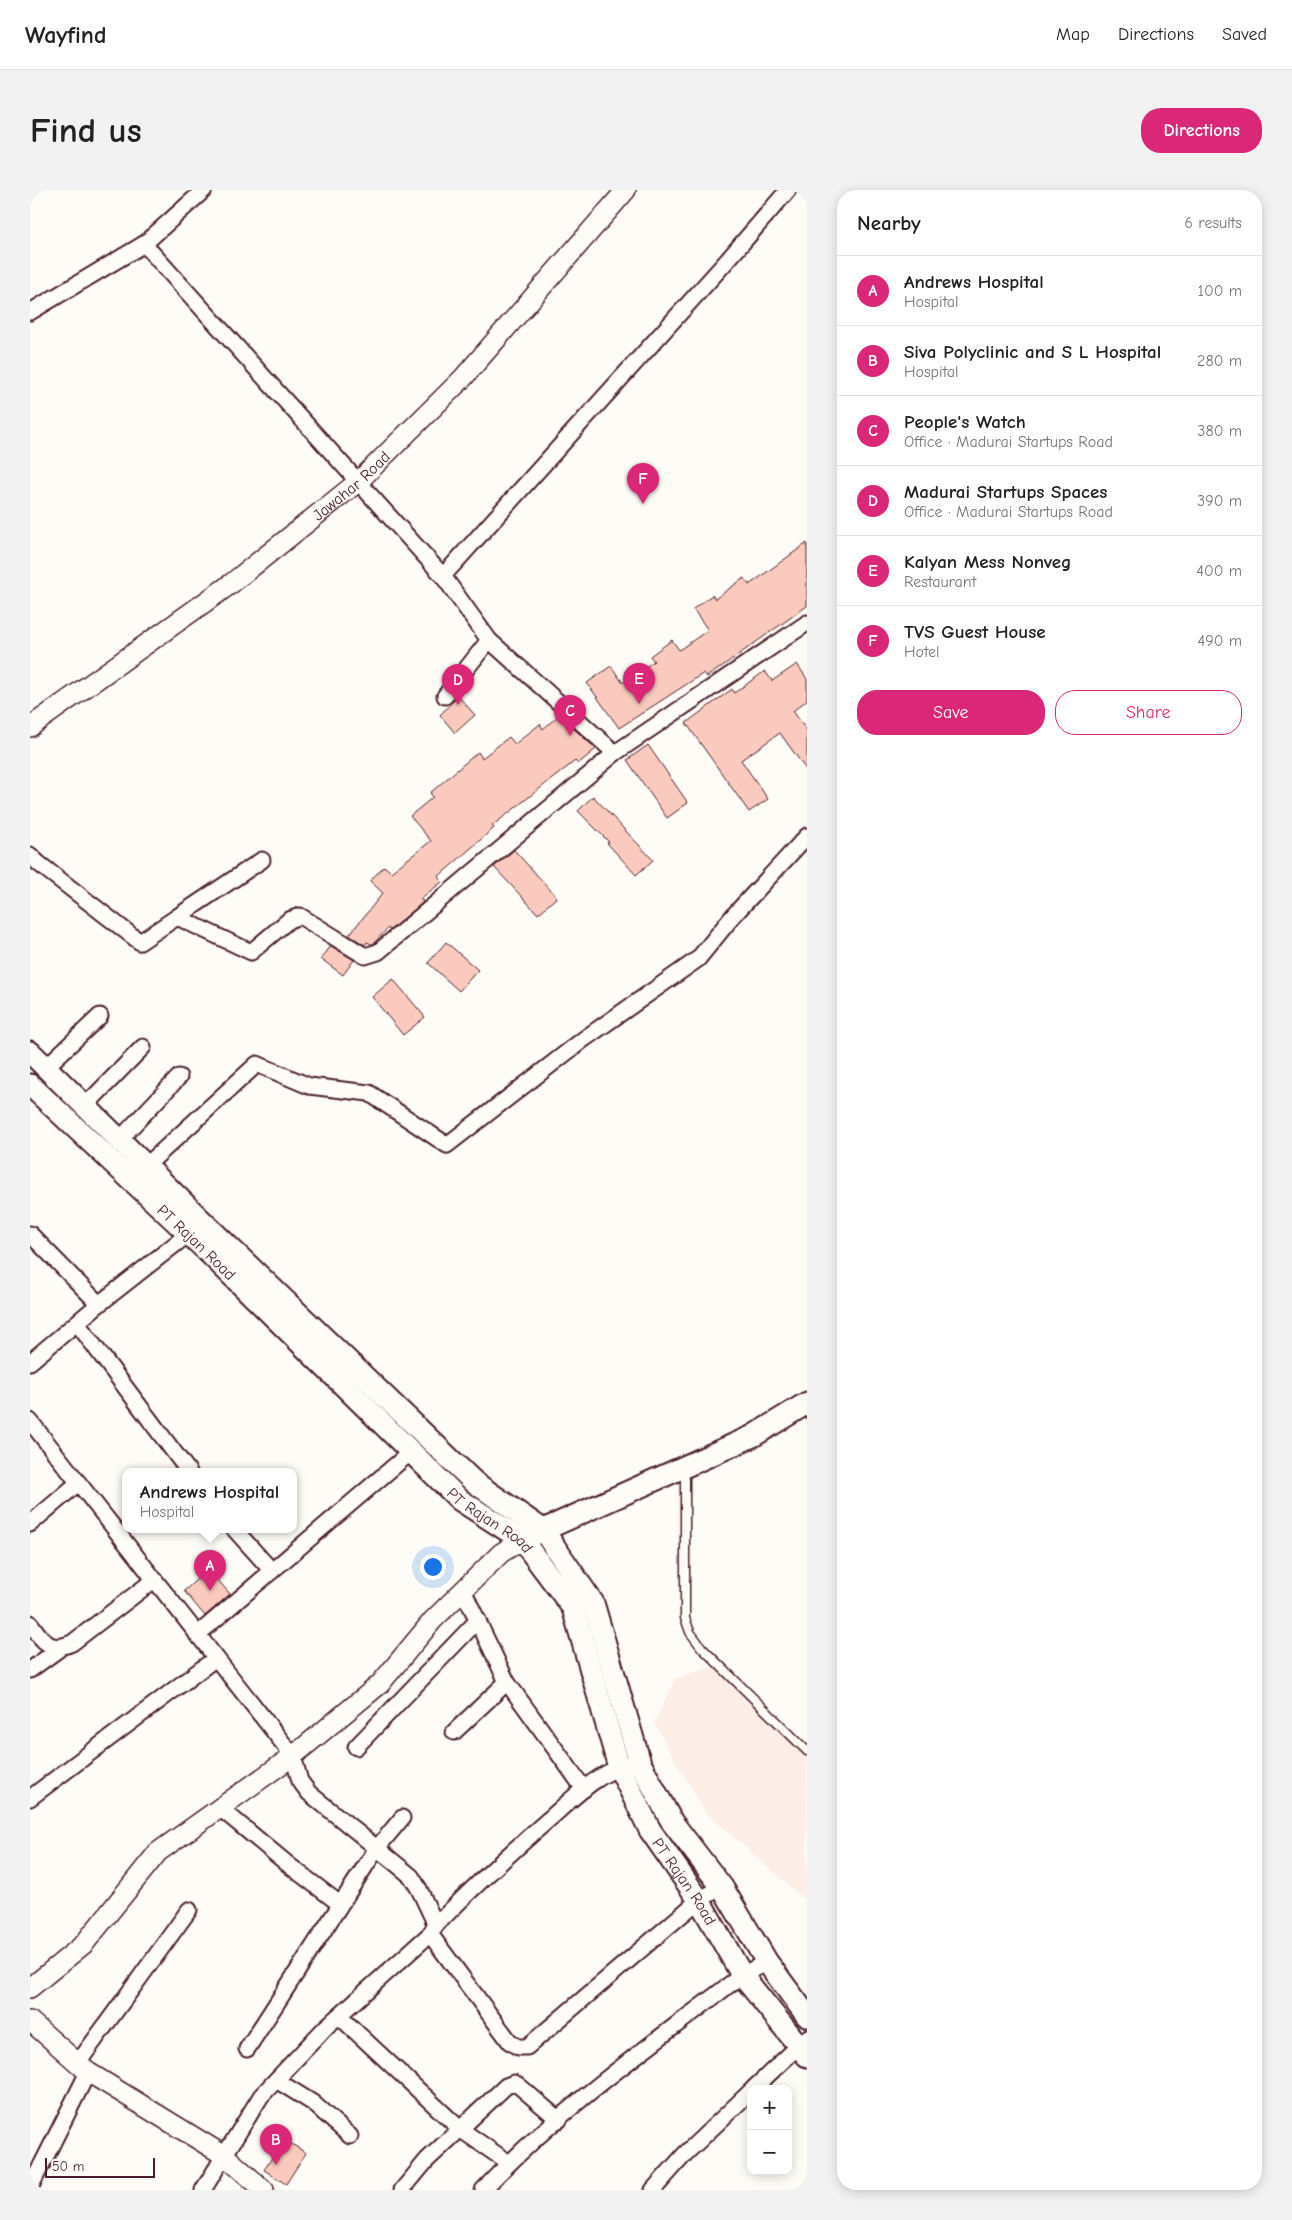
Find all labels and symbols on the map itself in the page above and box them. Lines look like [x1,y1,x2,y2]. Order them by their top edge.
street label: Jawahar Road [309,448,394,525]
pin: F [627,463,659,504]
pin: E [623,663,655,704]
pin: D [442,664,474,705]
pin: C [554,695,586,736]
street label: PT Rajan Road [153,1201,239,1284]
street label: PT Rajan Road [443,1484,536,1557]
pin: A [194,1550,226,1591]
your location [420,1554,446,1580]
street label: PT Rajan Road [648,1835,719,1928]
pin: B [260,2124,292,2165]
scale bar [45,2155,155,2178]

